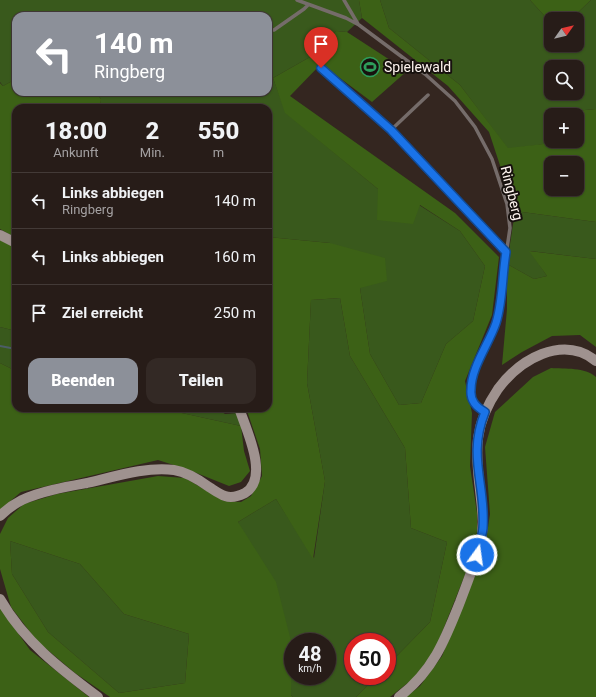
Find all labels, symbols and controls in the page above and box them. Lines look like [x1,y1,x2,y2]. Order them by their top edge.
north arrow [544,12,584,52]
map controls [544,12,584,196]
text: 140 m [94,27,173,60]
pin [304,27,338,68]
icon: left [28,28,80,80]
icon: arrive [310,33,332,55]
sports icon: Spielewald [359,56,381,78]
place label: Spielewald [384,59,451,75]
button: search [544,60,584,100]
text: Ringberg [94,61,165,82]
button: + [544,108,584,148]
text: 18:00 [45,117,107,145]
text: 2 [145,117,159,145]
text: 550 [198,117,239,145]
text: Ankunft [53,145,99,160]
text: Min. [140,145,165,160]
text: m [213,145,224,160]
button: − [544,156,584,196]
street label: Ringberg [498,164,526,222]
text: Links abbiegen [62,184,164,202]
icon: left [28,190,50,212]
text: 140 m [214,192,256,210]
text: Ringberg [62,202,113,217]
icon: left [28,246,50,268]
text: Links abbiegen [62,248,164,266]
text: 160 m [214,248,256,266]
icon: arrive [28,302,50,324]
text: Ziel erreicht [62,304,143,322]
text: 250 m [214,304,256,322]
button: Beenden [28,358,138,404]
button: Teilen [146,358,256,404]
position arrow [456,534,498,576]
speed limit sign: 50 [344,633,396,685]
text: 48 [299,642,321,666]
text: km/h [298,663,322,674]

